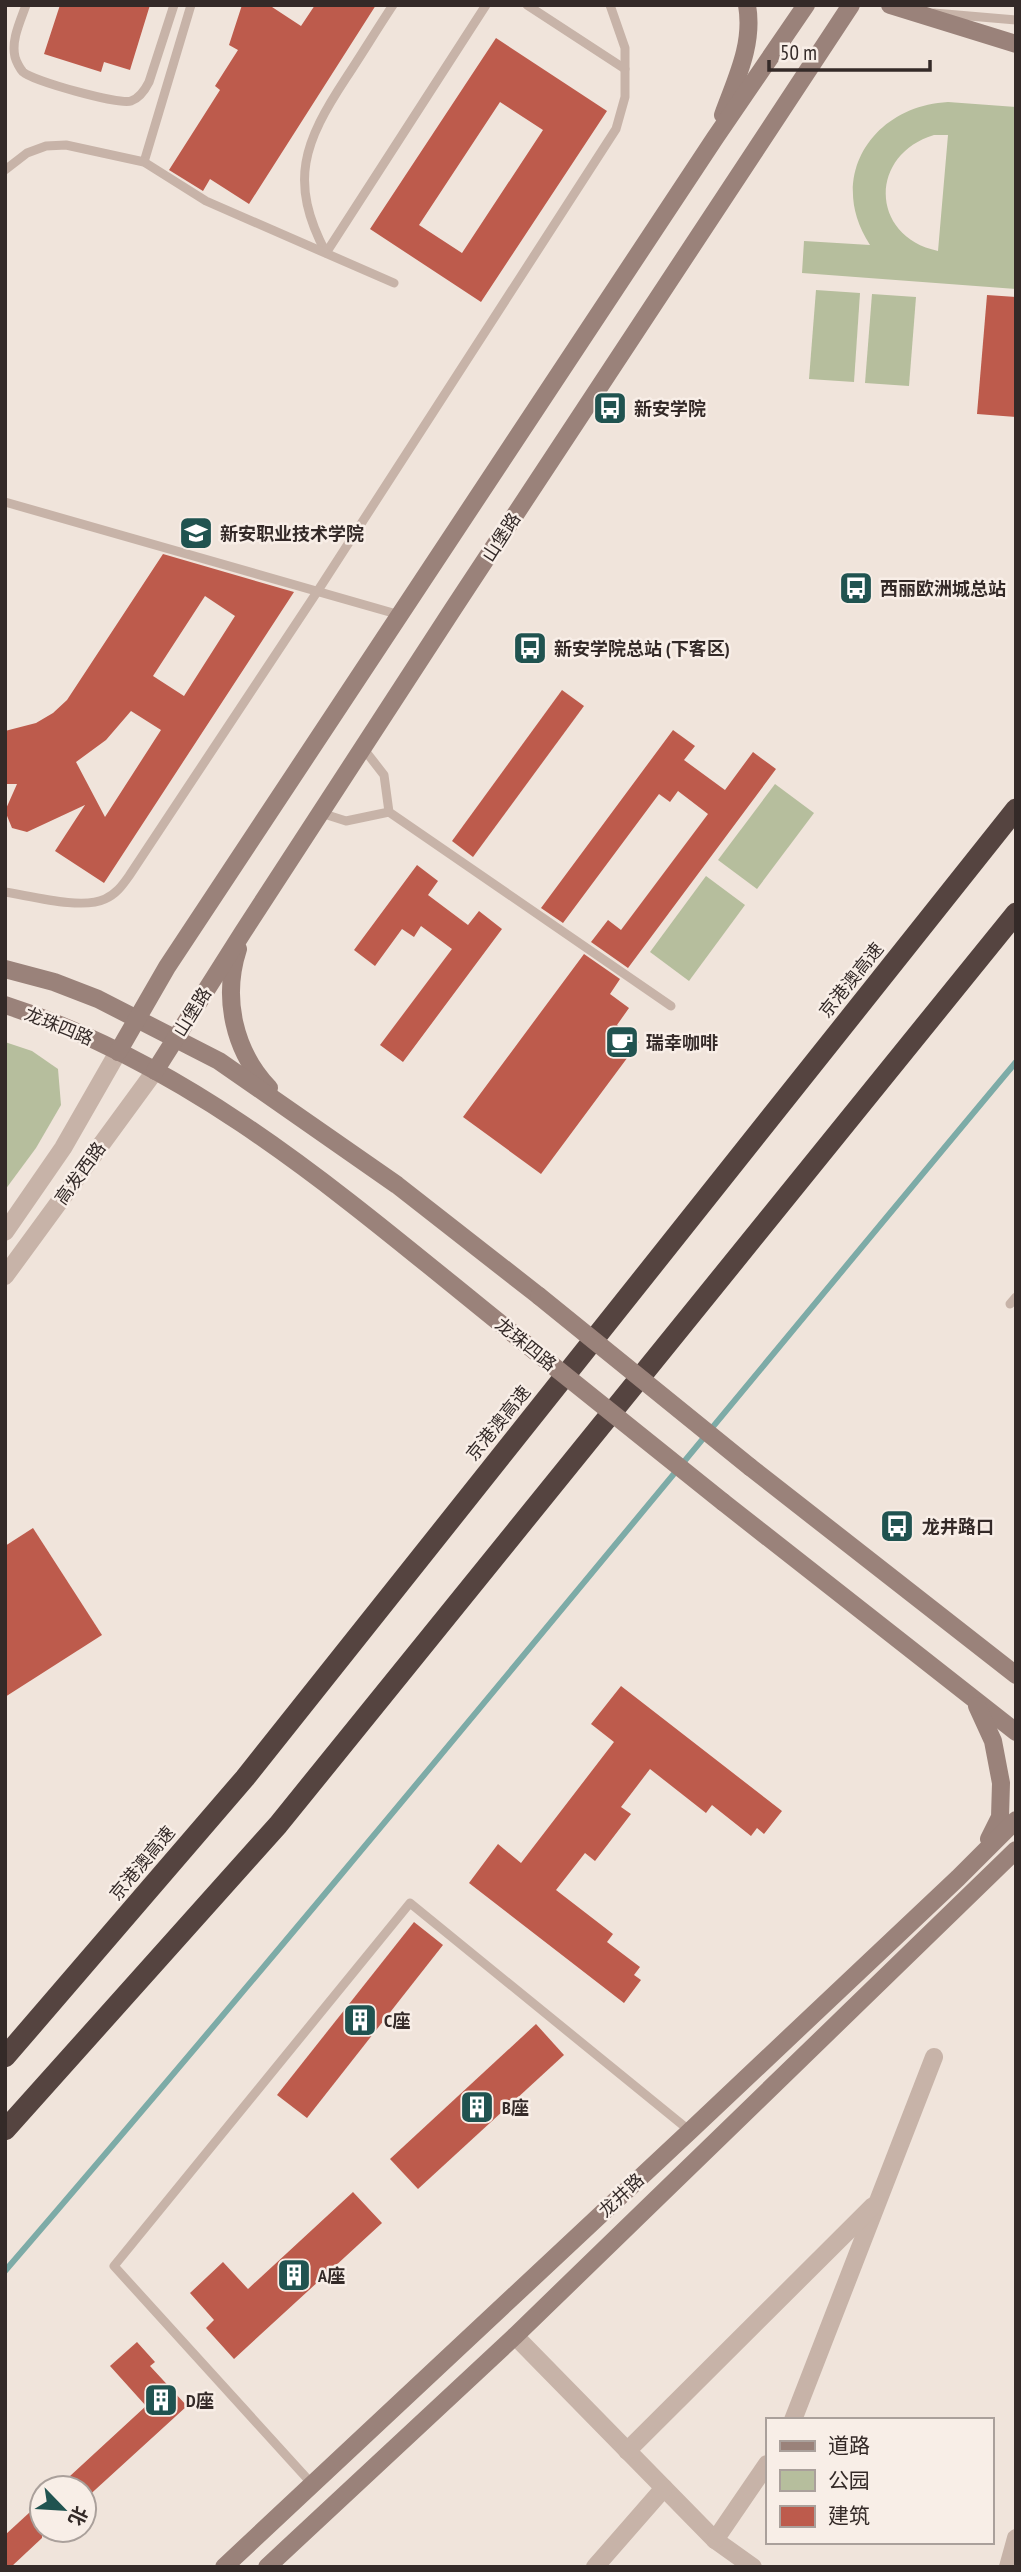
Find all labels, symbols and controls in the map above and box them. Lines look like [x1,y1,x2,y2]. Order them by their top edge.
scale bar [769,28,930,72]
text: 50 m [780,39,817,66]
bus stop icon: 新安学院 [591,389,629,427]
place label: 新安学院 [634,397,706,420]
street label: 山堡路 [477,508,525,566]
school or university icon: 新安职业技术学院 [177,514,215,552]
place label: 新安职业技术学院 [220,522,364,545]
bus stop icon: 西丽欧洲城总站 [837,569,875,607]
place label: 西丽欧洲城总站 [880,577,1006,600]
bus stop icon: 新安学院总站 (下客区) [511,629,549,667]
place label: 新安学院总站 (下客区) [554,637,730,660]
street label: 京港澳高速 [814,938,888,1022]
street label: 山堡路 [168,983,216,1041]
street label: 龙珠四路 [21,1002,97,1050]
cafe icon: 瑞幸咖啡 [603,1023,641,1061]
place label: 瑞幸咖啡 [646,1031,718,1054]
street label: 高发西路 [50,1137,110,1209]
street label: 龙珠四路 [491,1312,561,1376]
street label: 京港澳高速 [461,1381,535,1465]
bus stop icon: 龙井路口 [878,1507,916,1545]
place label: 龙井路口 [922,1515,994,1538]
street label: 京港澳高速 [104,1821,180,1905]
building icon: C座 [341,2001,379,2039]
place label: C座 [384,2009,410,2032]
building icon: B座 [458,2088,496,2126]
place label: B座 [502,2096,529,2119]
street label: 龙井路 [593,2168,649,2222]
building icon: A座 [275,2256,313,2294]
place label: A座 [317,2264,345,2287]
building icon: D座 [142,2381,180,2419]
place label: D座 [186,2389,214,2412]
legend [766,2418,993,2544]
text: 道路 [828,2432,870,2459]
text: 公园 [828,2467,870,2494]
north arrow [28,2474,98,2544]
text: 北 [64,2502,93,2530]
text: 建筑 [828,2502,870,2529]

